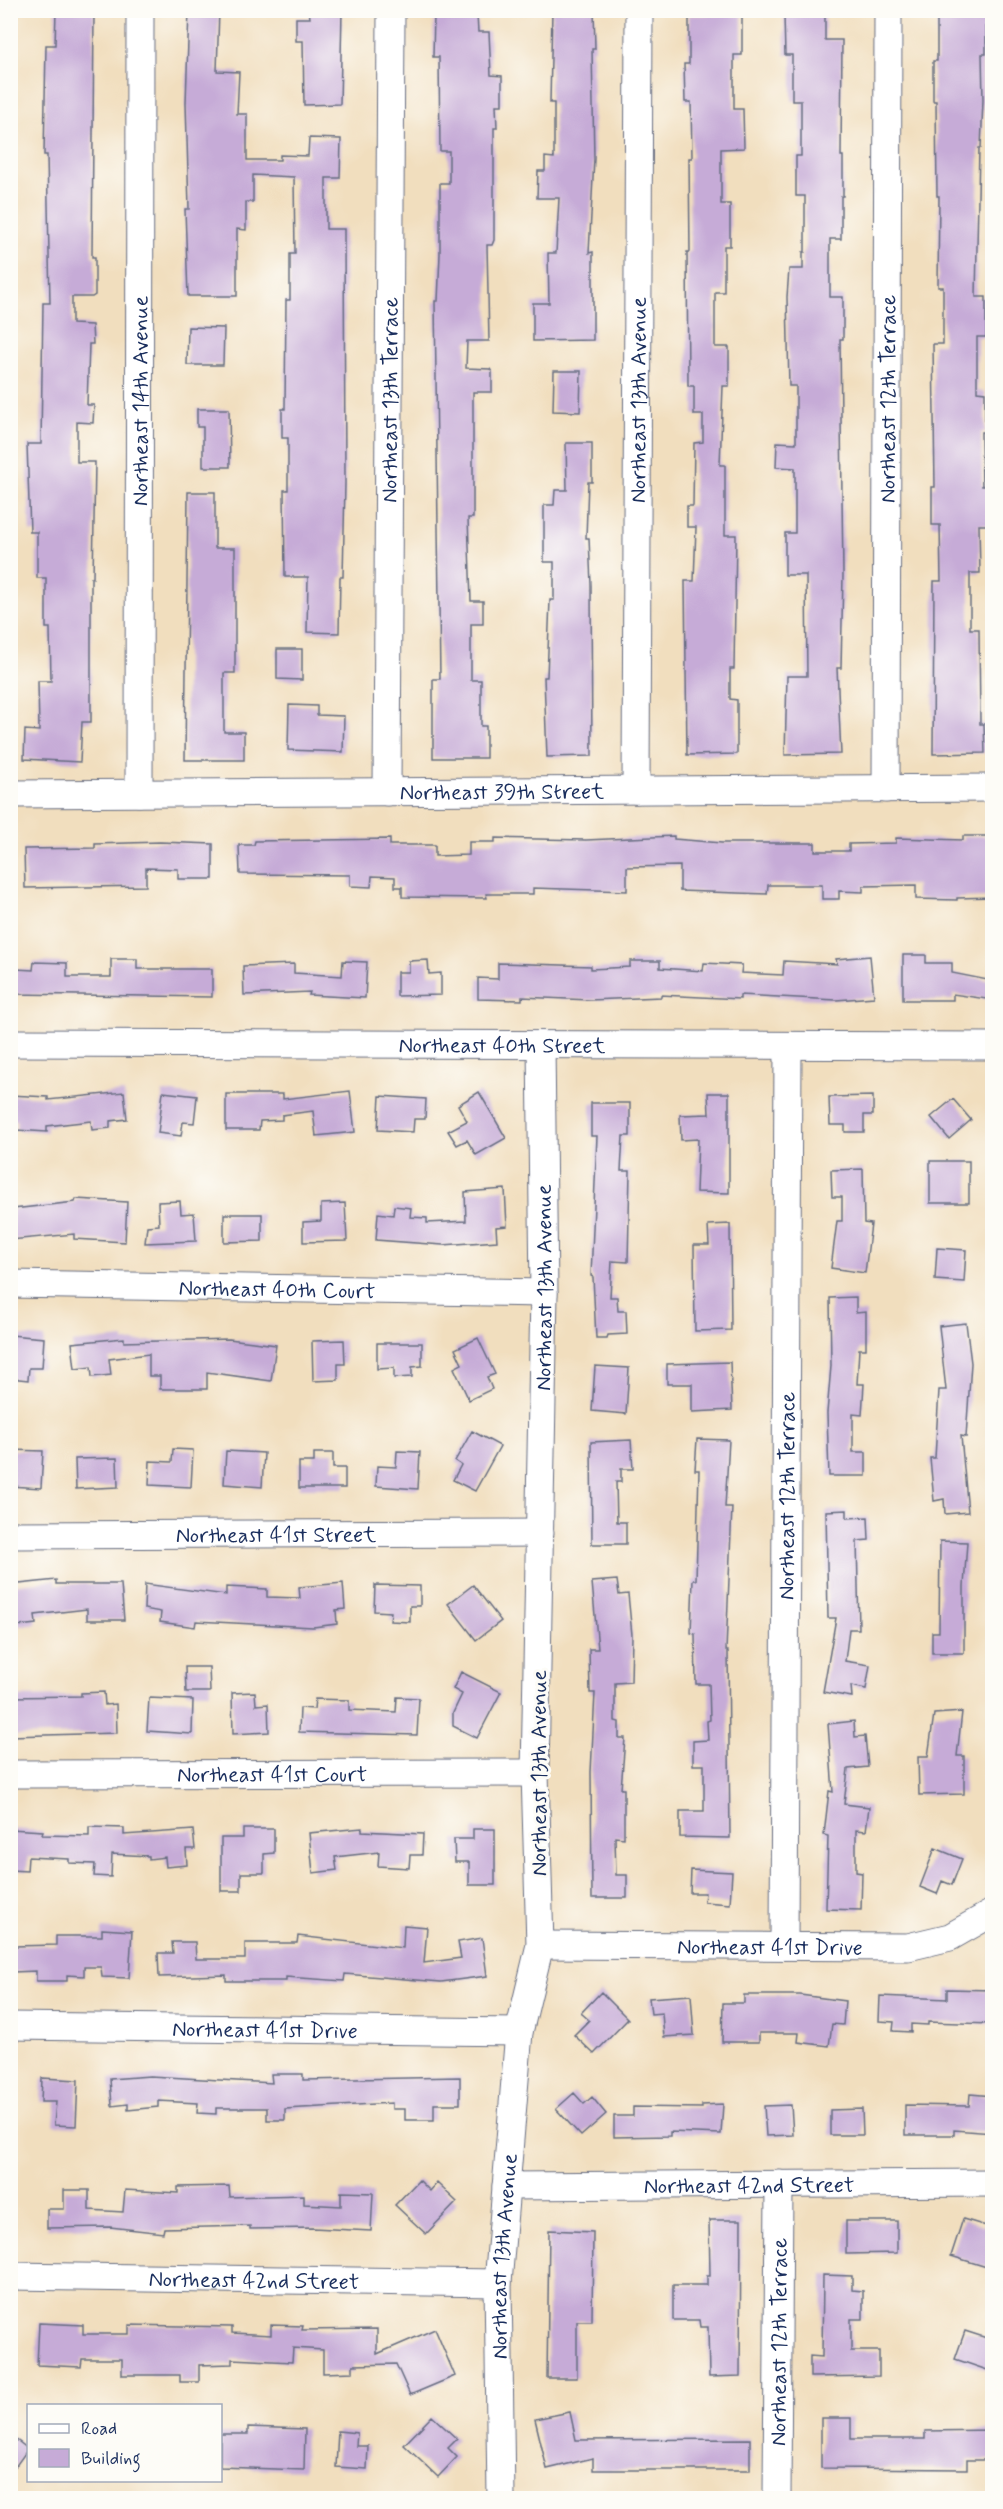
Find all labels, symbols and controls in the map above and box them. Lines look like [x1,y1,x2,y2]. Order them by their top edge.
street label: Northeast 12th Terrace [875,295,903,503]
street label: Northeast 14th Avenue [127,296,156,506]
street label: Northeast 13th Terrace [376,297,406,503]
street label: Northeast 13th Avenue [625,297,654,503]
street label: Northeast 39th Street [400,778,604,808]
street label: Northeast 40th Street [399,1032,605,1061]
street label: Northeast 13th Avenue [530,1184,560,1391]
street label: Northeast 40th Court [178,1275,375,1306]
street label: Northeast 12th Terrace [774,1392,802,1600]
street label: Northeast 41st Street [176,1522,376,1550]
street label: Northeast 13th Avenue [526,1670,554,1876]
street label: Northeast 41st Court [177,1761,367,1790]
street label: Northeast 41st Drive [677,1934,863,1963]
street label: Northeast 41st Drive [172,2016,358,2046]
street label: Northeast 13th Avenue [486,2152,525,2359]
street label: Northeast 42nd Street [644,2172,854,2201]
street label: Northeast 12th Terrace [765,2238,795,2446]
street label: Northeast 42nd Street [148,2266,359,2297]
legend [27,2404,222,2482]
text: Road [81,2417,117,2441]
text: Building [81,2447,141,2473]

